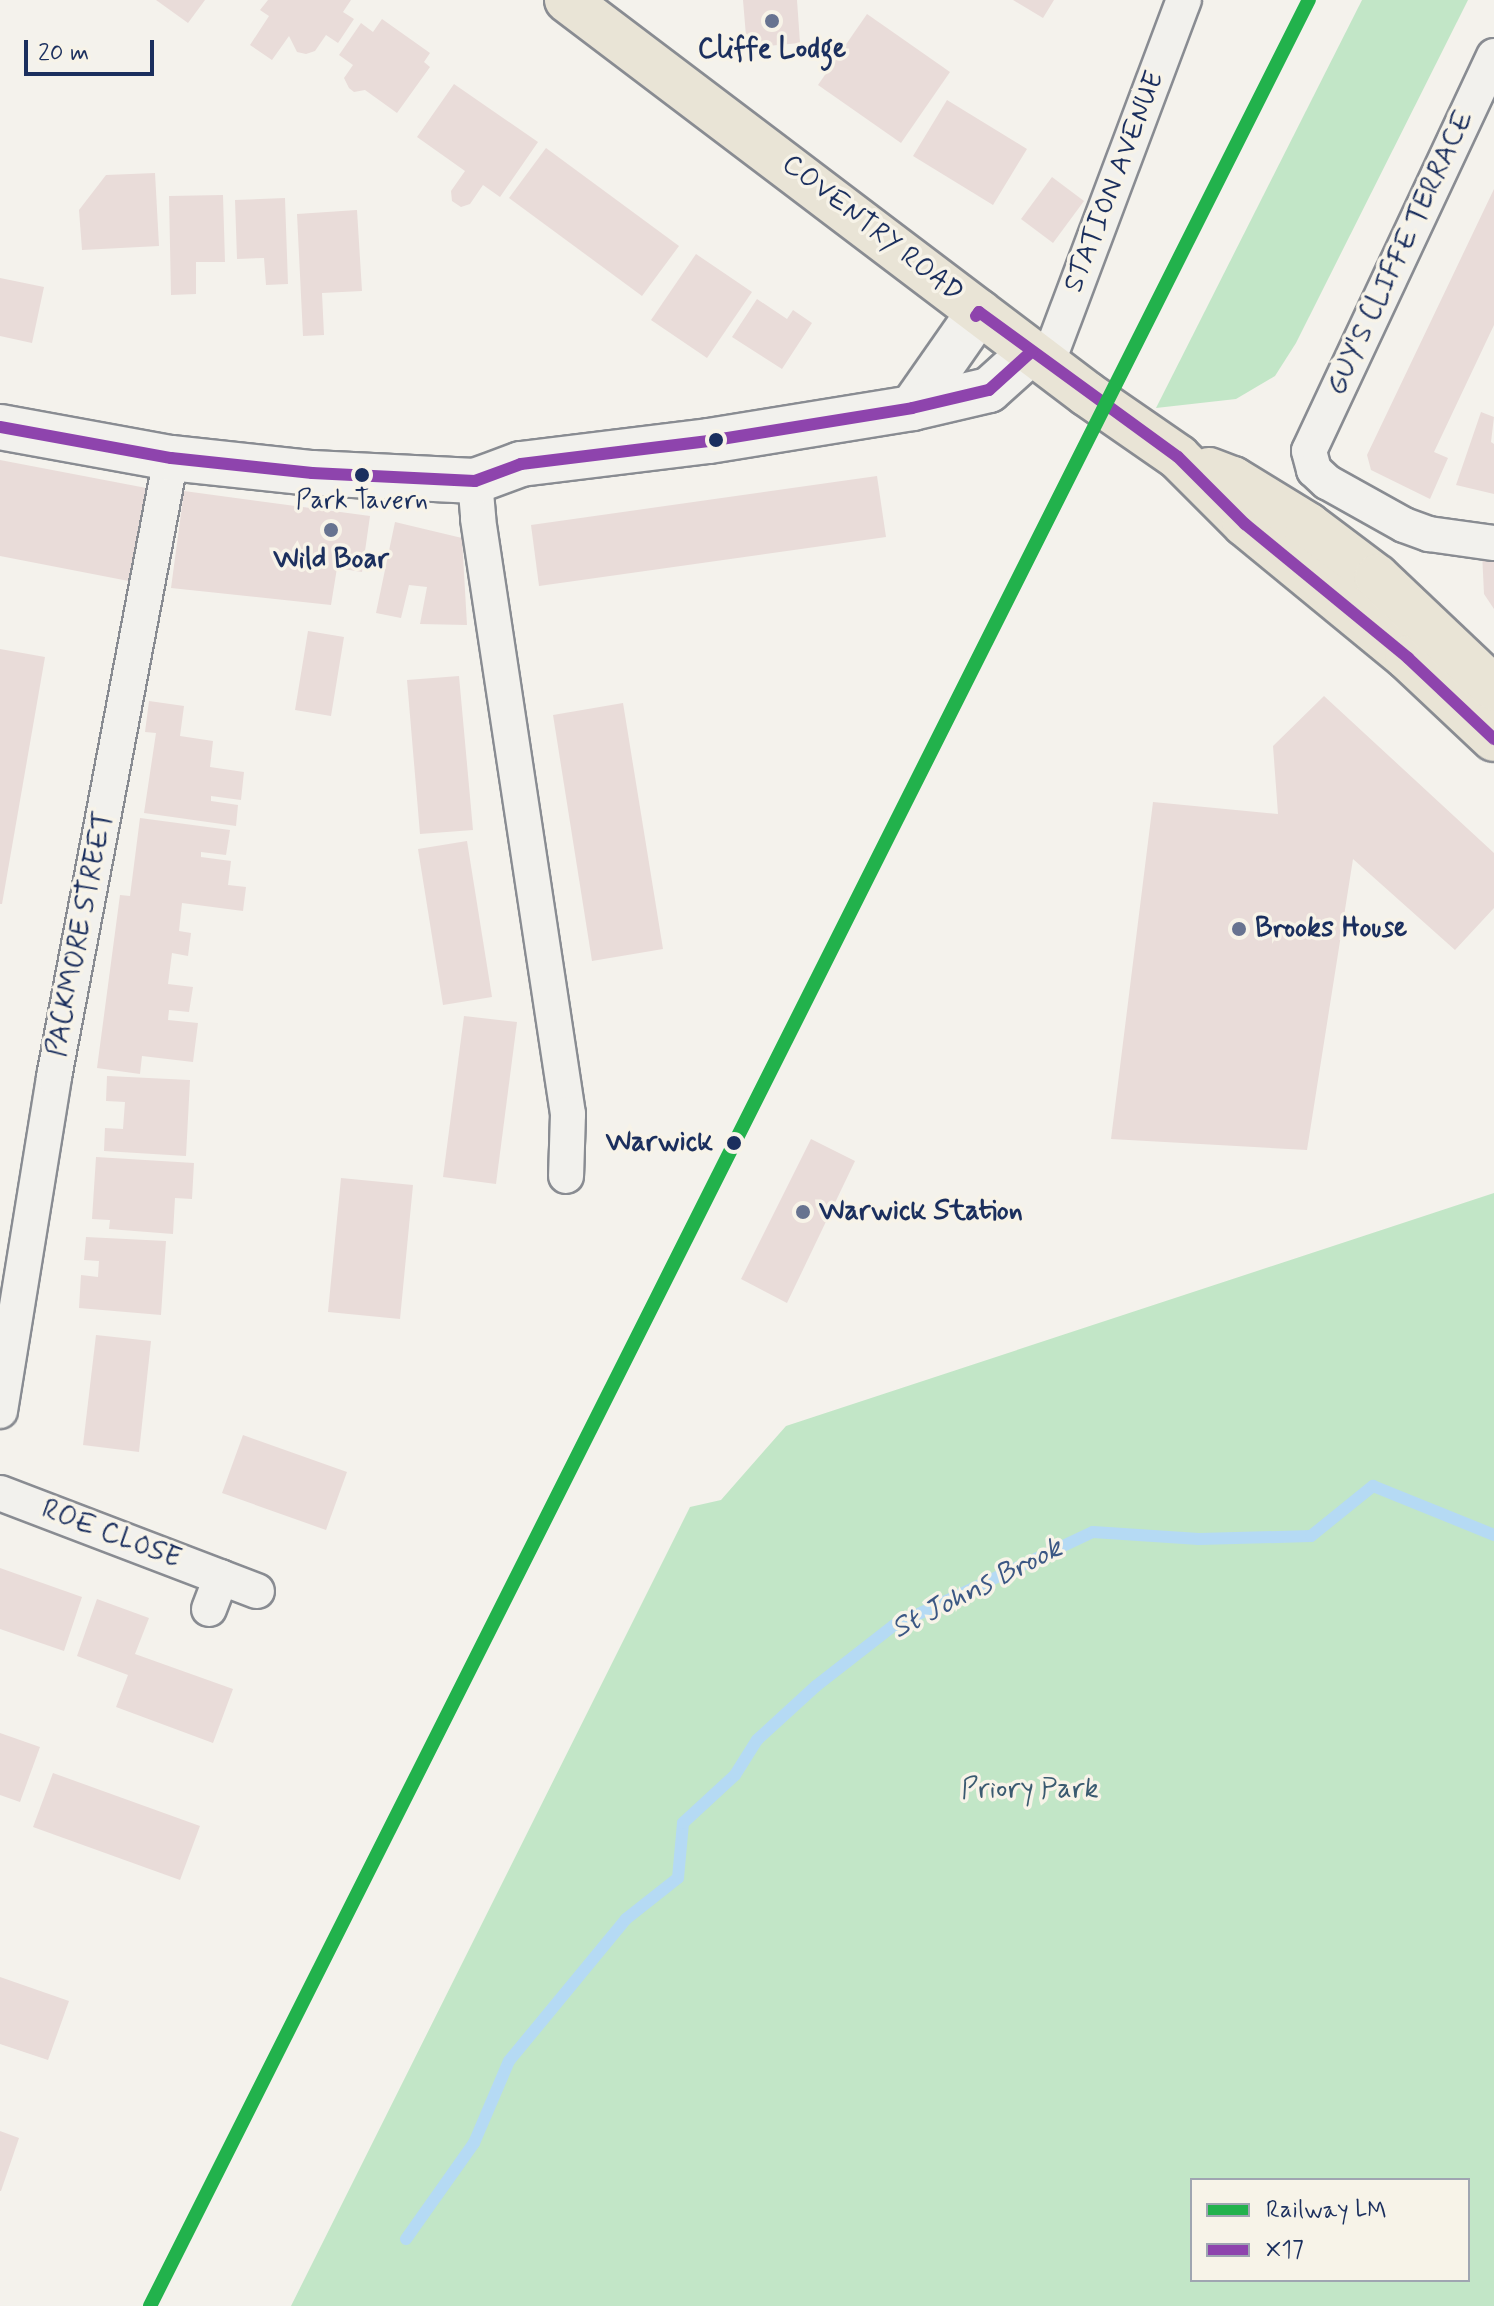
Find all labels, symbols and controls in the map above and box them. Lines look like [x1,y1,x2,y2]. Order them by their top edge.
marker: Cliffe Lodge [763,12,781,30]
scale bar [28,24,158,74]
place label: Cliffe Lodge [696,33,848,67]
text: 20 m [38,38,89,69]
street label: STATION AVENUE [1057,66,1173,298]
street label: GUY'S CLIFFE TERRACE [1321,107,1481,399]
street label: COVENTRY ROAD [775,148,969,310]
unlabelled marker [708,432,724,448]
marker: Park Tavern [354,467,370,483]
place label: Park Tavern [296,486,428,518]
marker: Wild Boar [322,521,340,539]
place label: Wild Boar [273,543,389,577]
street label: PACKMORE STREET [40,807,122,1061]
place label: Brooks House [1255,912,1407,946]
marker: Brooks House [1230,920,1248,938]
place label: Warwick [606,1126,713,1160]
marker: Warwick [720,1129,748,1157]
place label: Warwick Station [819,1195,1017,1229]
marker: Warwick Station [794,1203,812,1221]
street label: ROE CLOSE [34,1492,188,1578]
water label: St Johns Brook [882,1529,1072,1649]
park label: Priory Park [962,1773,1098,1807]
legend [1190,2178,1470,2282]
text: Railway LM [1266,2195,1387,2226]
text: X17 [1266,2235,1304,2266]

